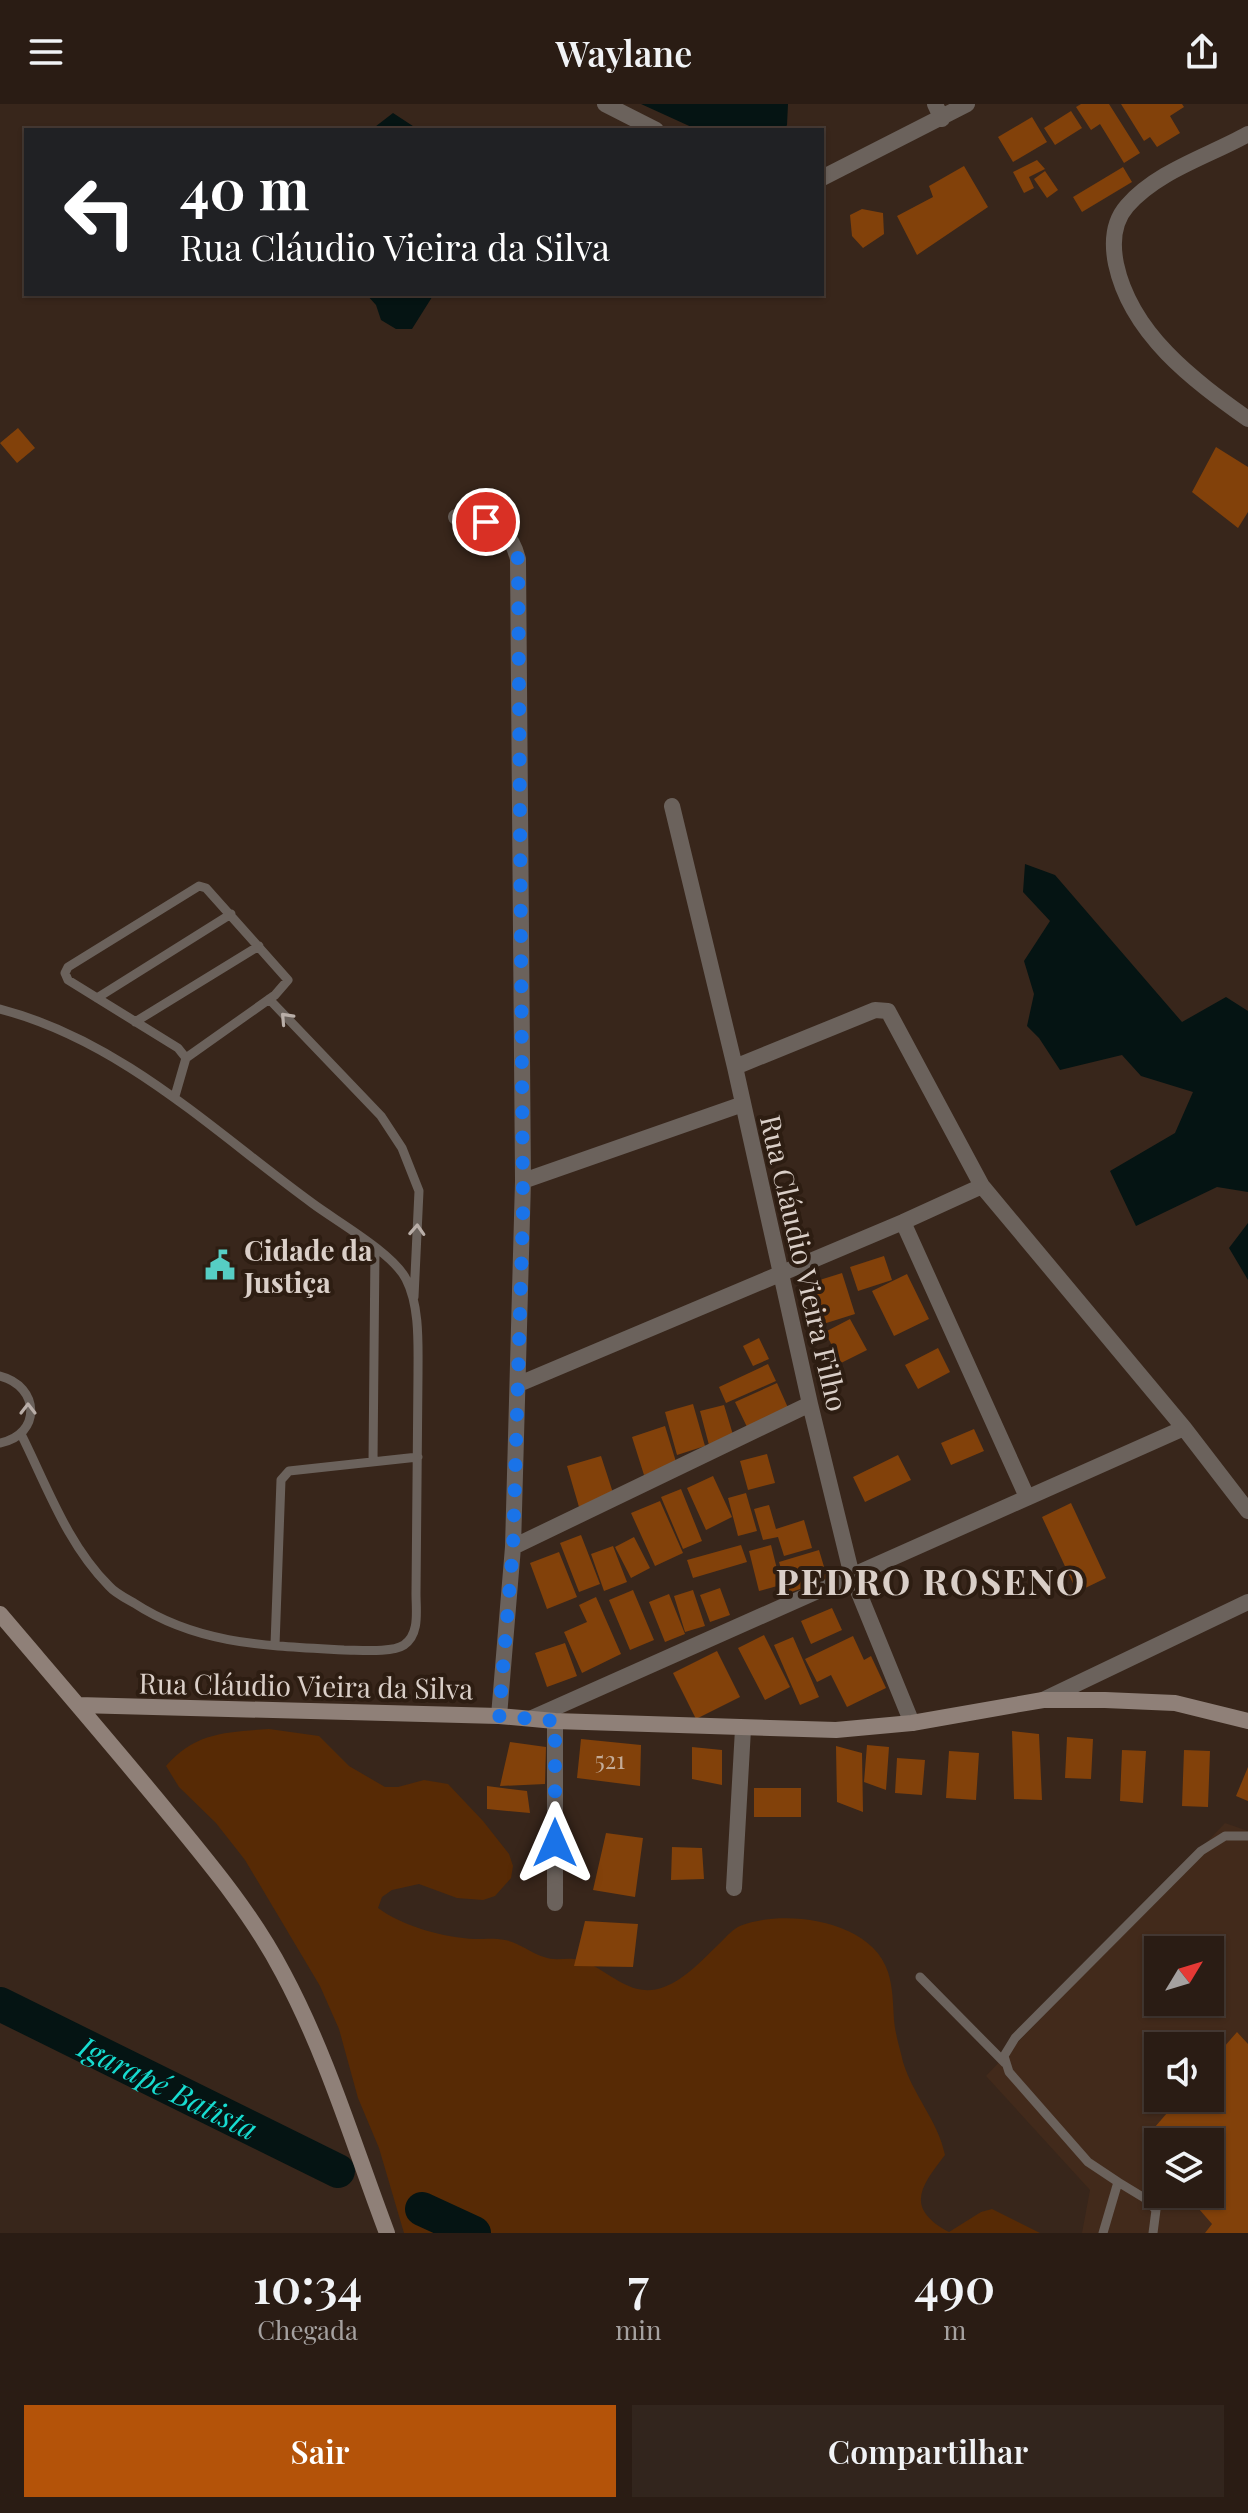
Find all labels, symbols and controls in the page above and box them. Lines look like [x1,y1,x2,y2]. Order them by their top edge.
text: Waylane [556,28,692,76]
icon: menu [24,30,68,74]
icon: share [1180,30,1224,74]
text: 40 m [180,150,309,225]
icon: left [48,160,152,264]
text: Rua Cláudio Vieira da Silva [180,222,610,270]
pin [452,488,520,556]
icon: arrive [464,500,508,544]
one-way arrow [281,1013,295,1027]
street label: Rua Cláudio Vieira Filho [753,1111,857,1415]
one-way arrow [408,1223,425,1236]
place label: Cidade da Justiça [243,1231,373,1300]
public building icon: Cidade da Justiça [203,1248,237,1282]
one-way arrow [19,1403,37,1415]
district label: PEDRO ROSENO [776,1556,1086,1604]
street label: Rua Cláudio Vieira da Silva [138,1664,474,1706]
house number: 521 [595,1743,625,1775]
position arrow [513,1801,597,1885]
north arrow [1144,1936,1224,2016]
map controls [1144,1936,1224,2208]
water label: Igarapé Batista [71,2026,265,2148]
button: sound [1144,2032,1224,2112]
button: layers [1144,2128,1224,2208]
text: 10:34 [253,2252,362,2316]
text: 7 [628,2252,649,2316]
text: 490 [914,2252,995,2316]
text: Chegada [257,2312,358,2347]
text: min [615,2312,661,2347]
text: m [943,2312,966,2347]
button: Sair [24,2405,616,2497]
button: Compartilhar [632,2405,1224,2497]

